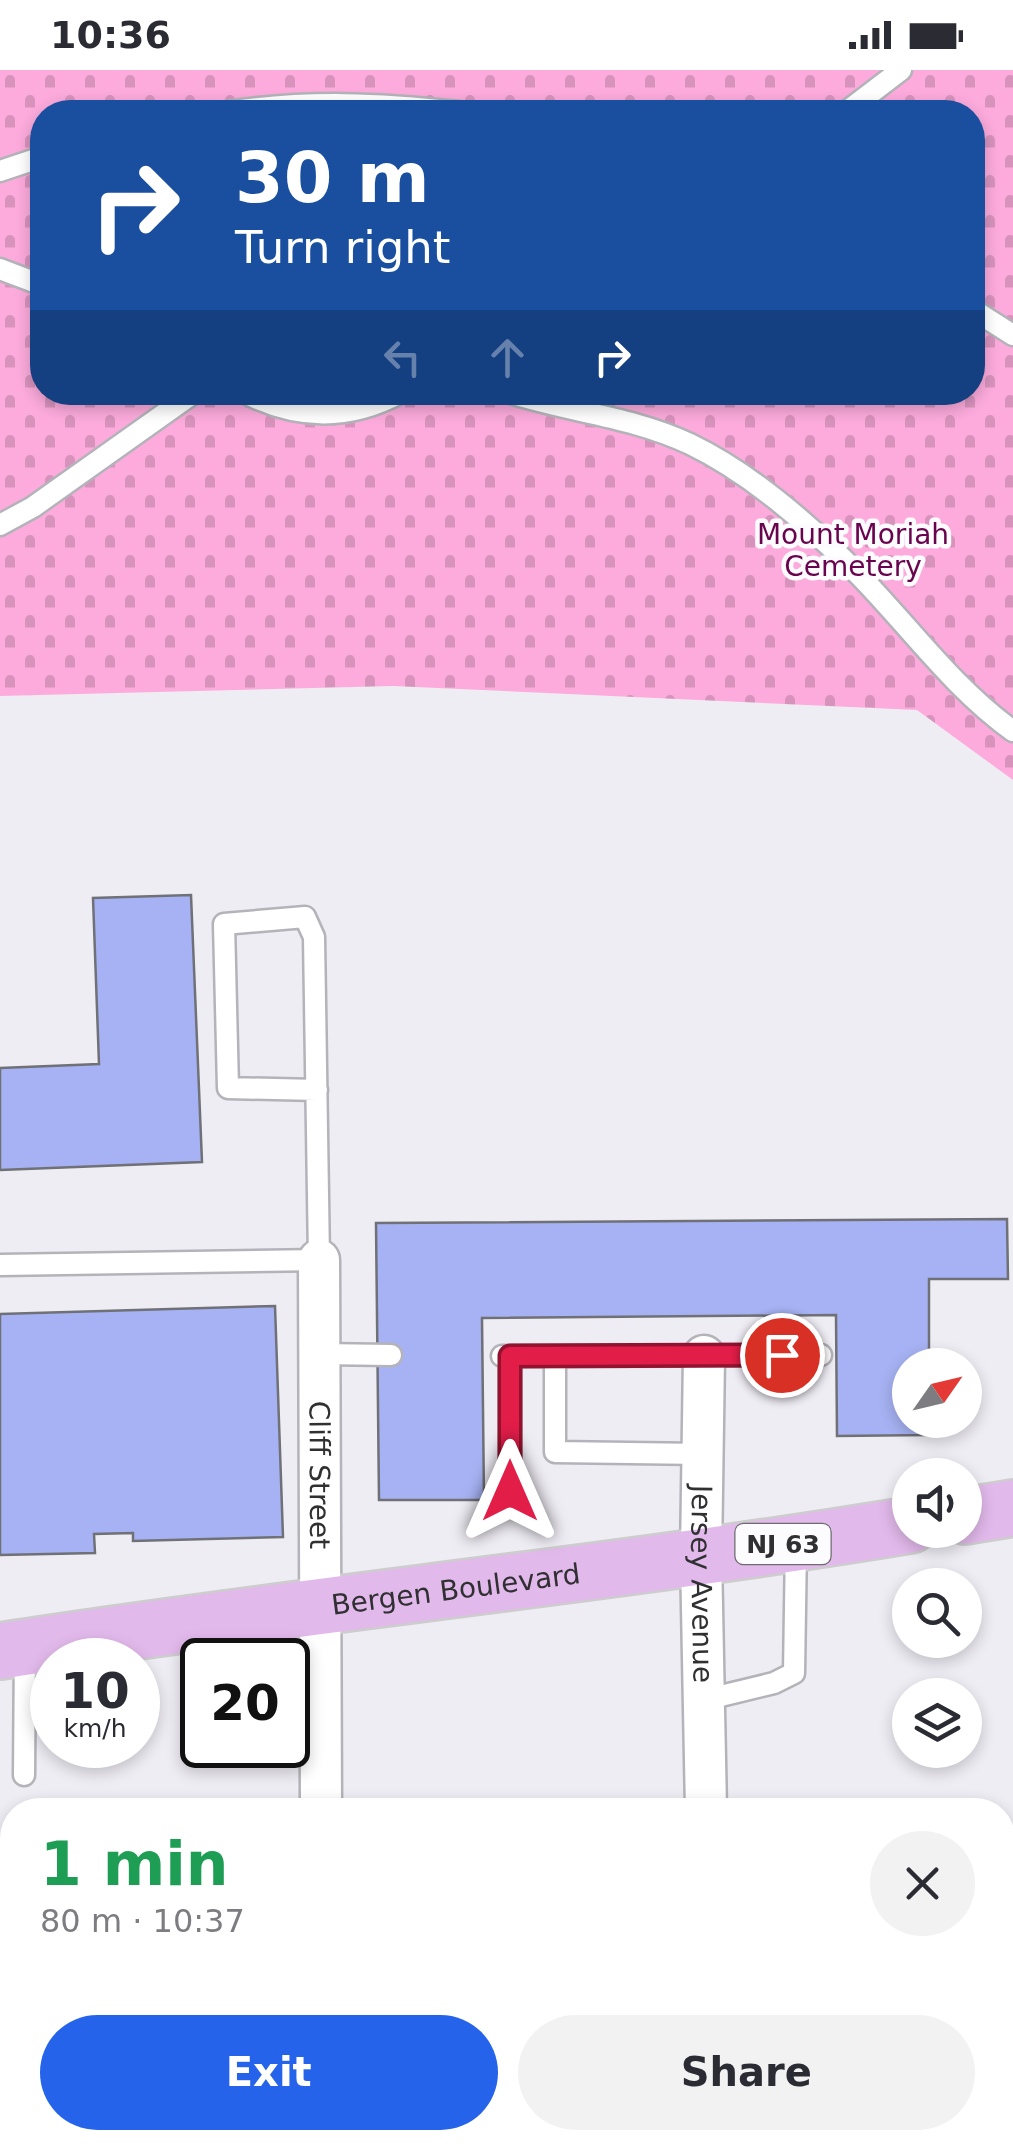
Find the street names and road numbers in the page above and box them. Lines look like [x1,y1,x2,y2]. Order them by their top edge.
street label: Cliff Street [303,1401,337,1549]
street label: Jersey Avenue [684,1483,720,1683]
road number: NJ 63 [736,1524,830,1564]
street label: Bergen Boulevard [329,1557,582,1621]

